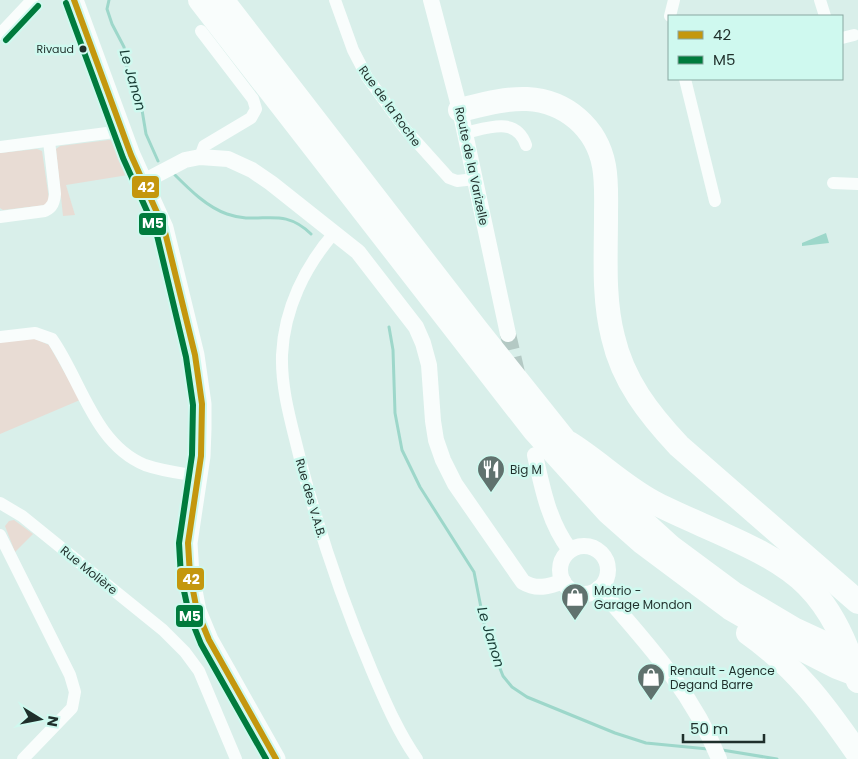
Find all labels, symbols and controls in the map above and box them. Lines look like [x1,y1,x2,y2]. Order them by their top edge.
legend [668,15,843,80]
text: 42 [713,24,731,45]
place label: Rivaud [37,41,74,57]
marker: Rivaud [78,44,88,54]
water label: Le Janon [115,47,151,113]
text: M5 [713,49,735,70]
street label: Rue de la Roche [355,62,425,150]
street label: Route de la Varizelle [451,105,493,227]
line badge: 42 [131,175,160,199]
text: 42 [137,177,155,197]
line badge: M5 [138,212,167,236]
text: M5 [142,213,164,233]
restaurant icon: Big M [476,454,506,493]
street label: Rue des V.A.B. [292,456,330,540]
place label: Big M [510,461,542,478]
street label: Rue Molière [57,542,121,598]
line badge: 42 [176,567,205,591]
text: 42 [182,569,200,589]
shop icon: Motrio - Garage Mondon [560,582,590,621]
place label: Motrio - Garage Mondon [594,582,692,613]
line badge: M5 [175,604,204,628]
water label: Le Janon [472,604,510,670]
text: M5 [179,606,201,626]
shop icon: Renault - Agence Degand Barre [636,662,666,701]
place label: Renault - Agence Degand Barre [670,662,775,693]
north arrow [15,694,65,744]
scale bar [683,712,764,744]
text: N [42,714,64,728]
text: 50 m [690,718,728,739]

